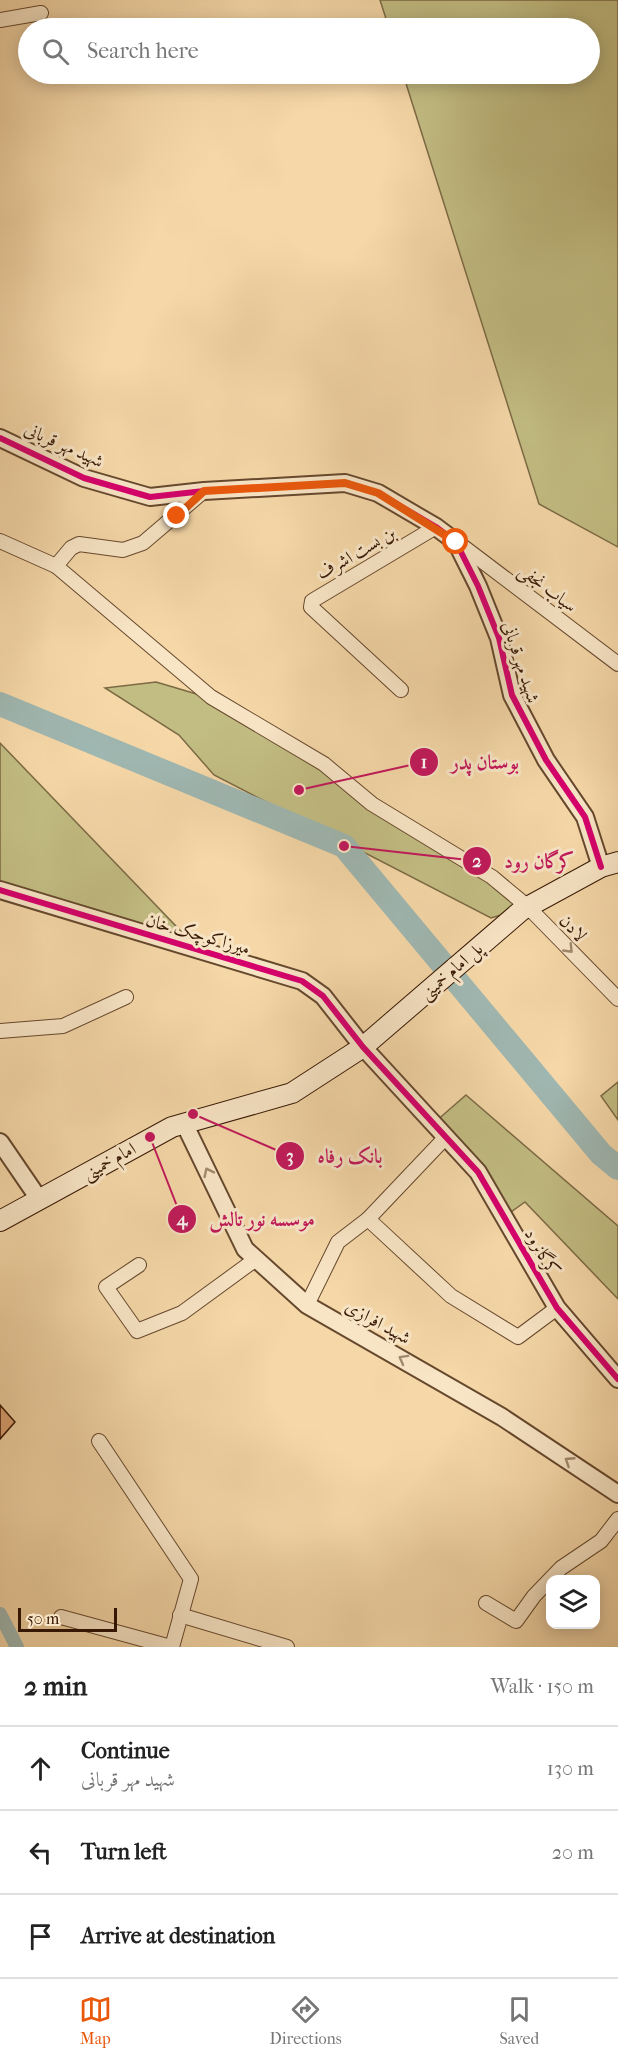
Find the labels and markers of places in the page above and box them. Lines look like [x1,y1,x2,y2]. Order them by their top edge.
callout: بوستان پدر [409,743,531,781]
callout: کرگان رود [462,842,586,880]
callout: بانک رفاه [275,1137,394,1175]
callout: موسسه نور تالش [167,1200,327,1238]

